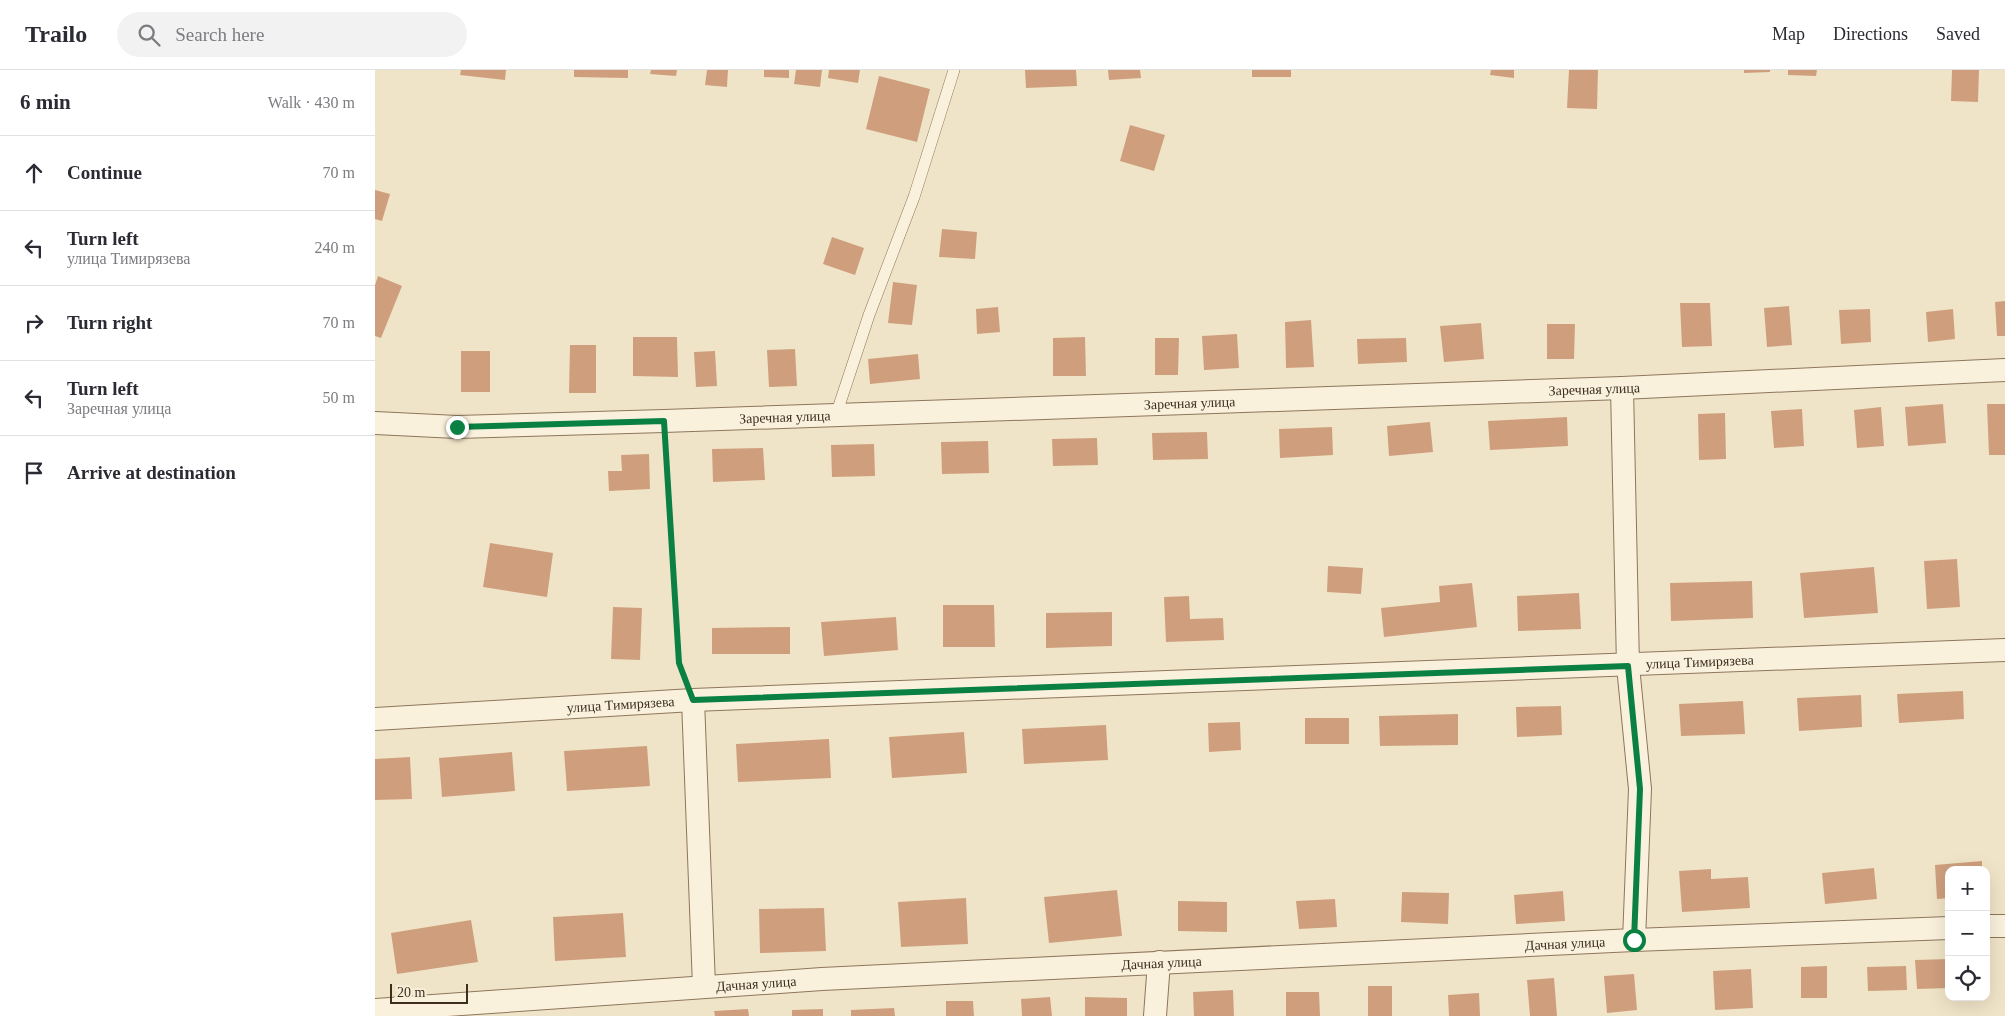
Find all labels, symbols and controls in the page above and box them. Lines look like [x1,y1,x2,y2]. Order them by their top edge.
search box [117,12,467,57]
text: Trailo [25,21,87,47]
icon: search [135,21,163,49]
text: Search here [175,24,264,45]
text: Map [1772,24,1805,44]
text: Directions [1833,24,1908,44]
text: Saved [1936,24,1980,44]
text: 6 min [20,90,71,114]
text: Walk · 430 m [268,94,355,111]
icon: ahead [20,159,48,187]
text: Continue [67,162,142,183]
text: 70 m [323,164,355,181]
text: Turn left [67,228,139,249]
icon: left [20,234,48,262]
text: 240 m [315,239,355,256]
text: улица Тимирязева [67,250,190,267]
icon: right [20,309,48,337]
text: Turn right [67,312,152,333]
text: 70 m [323,314,355,331]
text: Turn left [67,378,139,399]
street label: Заречная улица [1548,380,1641,398]
icon: left [20,384,48,412]
text: 50 m [323,389,355,406]
street label: Заречная улица [1144,394,1236,412]
text: Заречная улица [67,400,171,417]
street label: Заречная улица [739,408,831,426]
route end [446,416,469,439]
icon: arrive [20,459,48,487]
text: Arrive at destination [67,462,236,483]
street label: улица Тимирязева [1645,652,1755,671]
street label: улица Тимирязева [566,694,676,715]
map controls [1945,866,1990,1001]
button: + [1945,866,1990,911]
button: − [1945,911,1990,956]
route start [1623,929,1646,952]
street label: Дачная улица [1524,934,1606,953]
street label: Дачная улица [1121,953,1203,972]
button: locate [1945,956,1990,1001]
street label: Дачная улица [715,973,798,994]
scale bar [390,981,467,1004]
text: 20 m [397,985,425,1000]

